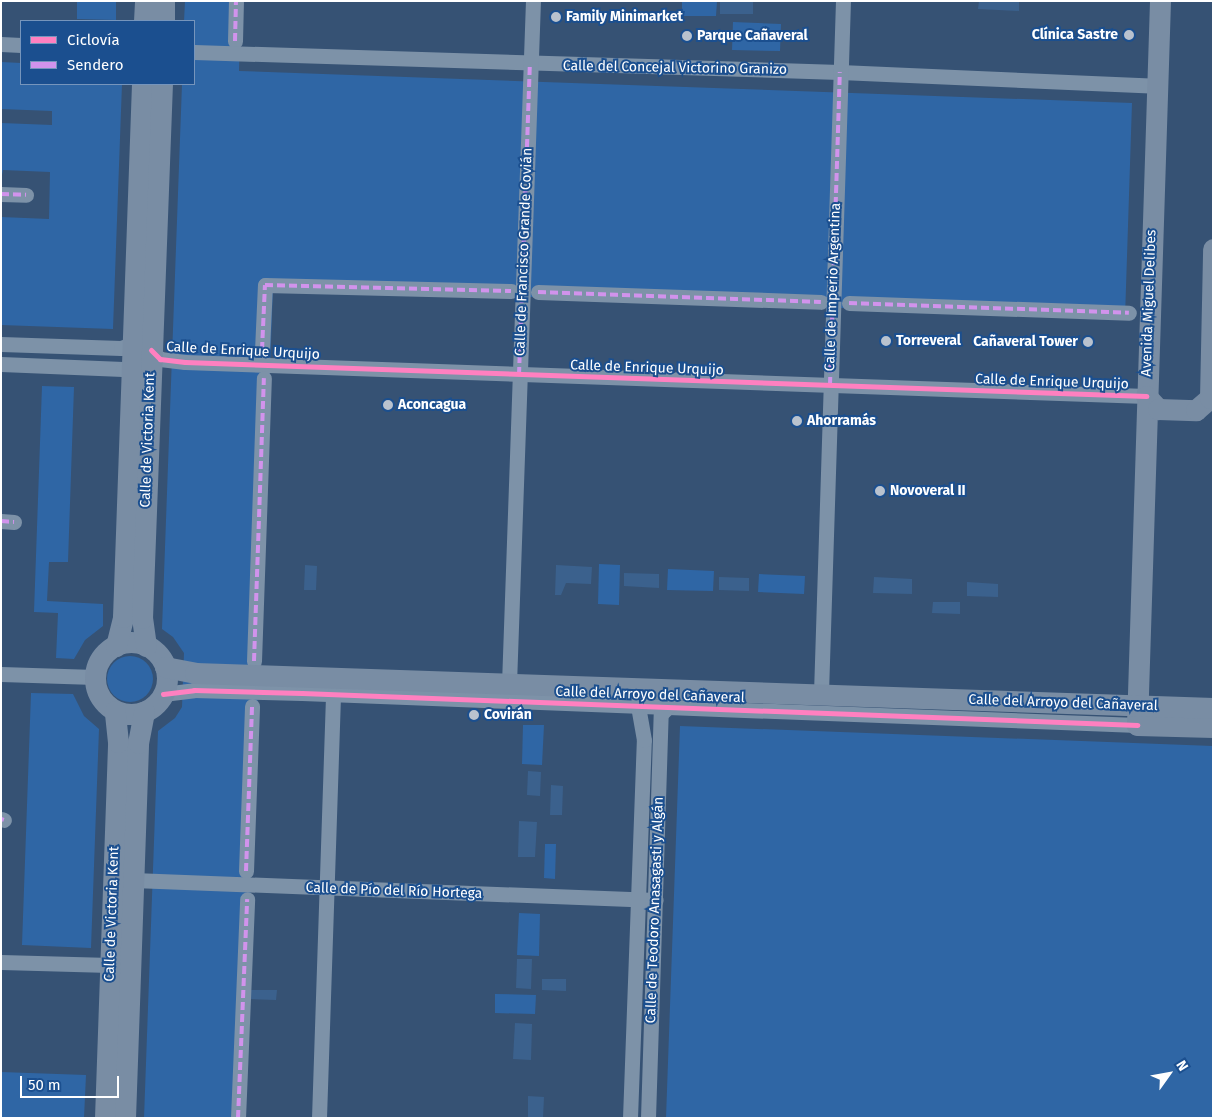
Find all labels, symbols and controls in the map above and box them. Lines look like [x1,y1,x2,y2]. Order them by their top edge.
place label: Family Minimarket [566,9,683,25]
marker: Family Minimarket [550,11,562,23]
legend [20,20,195,85]
place label: Clínica Sastre [1032,27,1118,43]
place label: Parque Cañaveral [697,28,808,44]
marker: Clínica Sastre [1122,28,1136,42]
marker: Parque Cañaveral [681,30,693,42]
text: Ciclovía [67,31,120,49]
text: Sendero [67,56,123,74]
street label: Calle del Concejal Victorino Granizo [563,58,787,78]
street label: Calle de Francisco Grande Covián [512,147,536,357]
street label: Calle de Imperio Argentina [822,202,844,372]
street label: Avenida Miguel Delibes [1138,229,1160,377]
place label: Torreveral [896,333,961,349]
place label: Cañaveral Tower [973,334,1078,350]
marker: Torreveral [880,335,892,347]
marker: Cañaveral Tower [1082,336,1094,348]
street label: Calle de Enrique Urquijo [166,339,320,363]
street label: Calle de Enrique Urquijo [570,357,724,379]
street label: Calle de Enrique Urquijo [975,371,1129,393]
street label: Calle de Victoria Kent [137,372,159,508]
place label: Aconcagua [398,397,466,413]
marker: Aconcagua [382,399,394,411]
place label: Ahorramás [807,413,876,429]
marker: Ahorramás [791,415,803,427]
place label: Novoveral II [890,483,966,499]
marker: Novoveral II [874,485,886,497]
street label: Calle del Arroyo del Cañaveral [555,683,745,707]
street label: Calle del Arroyo del Cañaveral [968,691,1158,715]
place label: Covirán [484,707,532,723]
marker: Covirán [468,709,480,721]
street label: Calle de Teodoro Anasagasti y Algán [643,796,667,1024]
street label: Calle de Victoria Kent [101,846,123,982]
street label: Calle de Pío del Río Hortega [305,880,483,902]
north arrow [1144,1049,1194,1099]
text: N [1172,1057,1192,1074]
scale bar [22,1066,121,1098]
text: 50 m [28,1076,61,1094]

